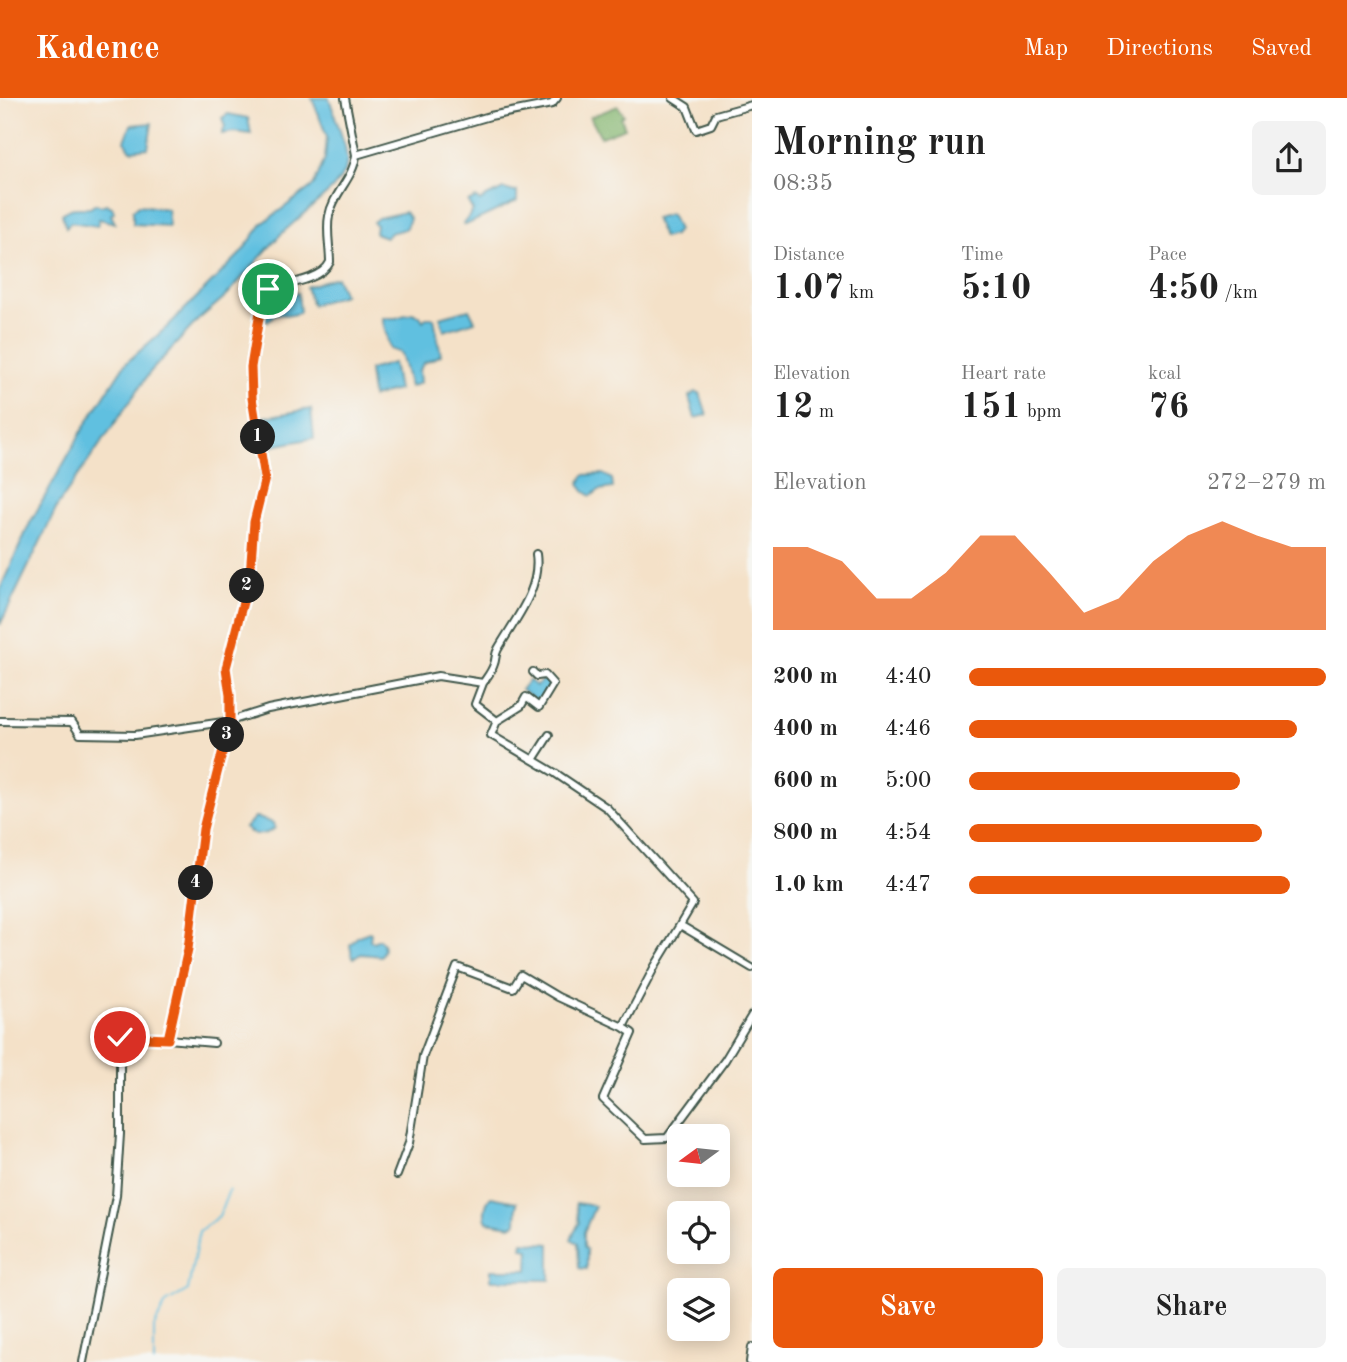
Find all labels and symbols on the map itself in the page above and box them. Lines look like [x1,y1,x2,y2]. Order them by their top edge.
pin [238,259,298,319]
pin: 1 [240,420,276,454]
pin: 2 [230,568,264,603]
pin: 3 [210,718,244,752]
pin: 4 [178,866,214,900]
pin [90,1007,150,1067]
north arrow [667,1124,730,1186]

